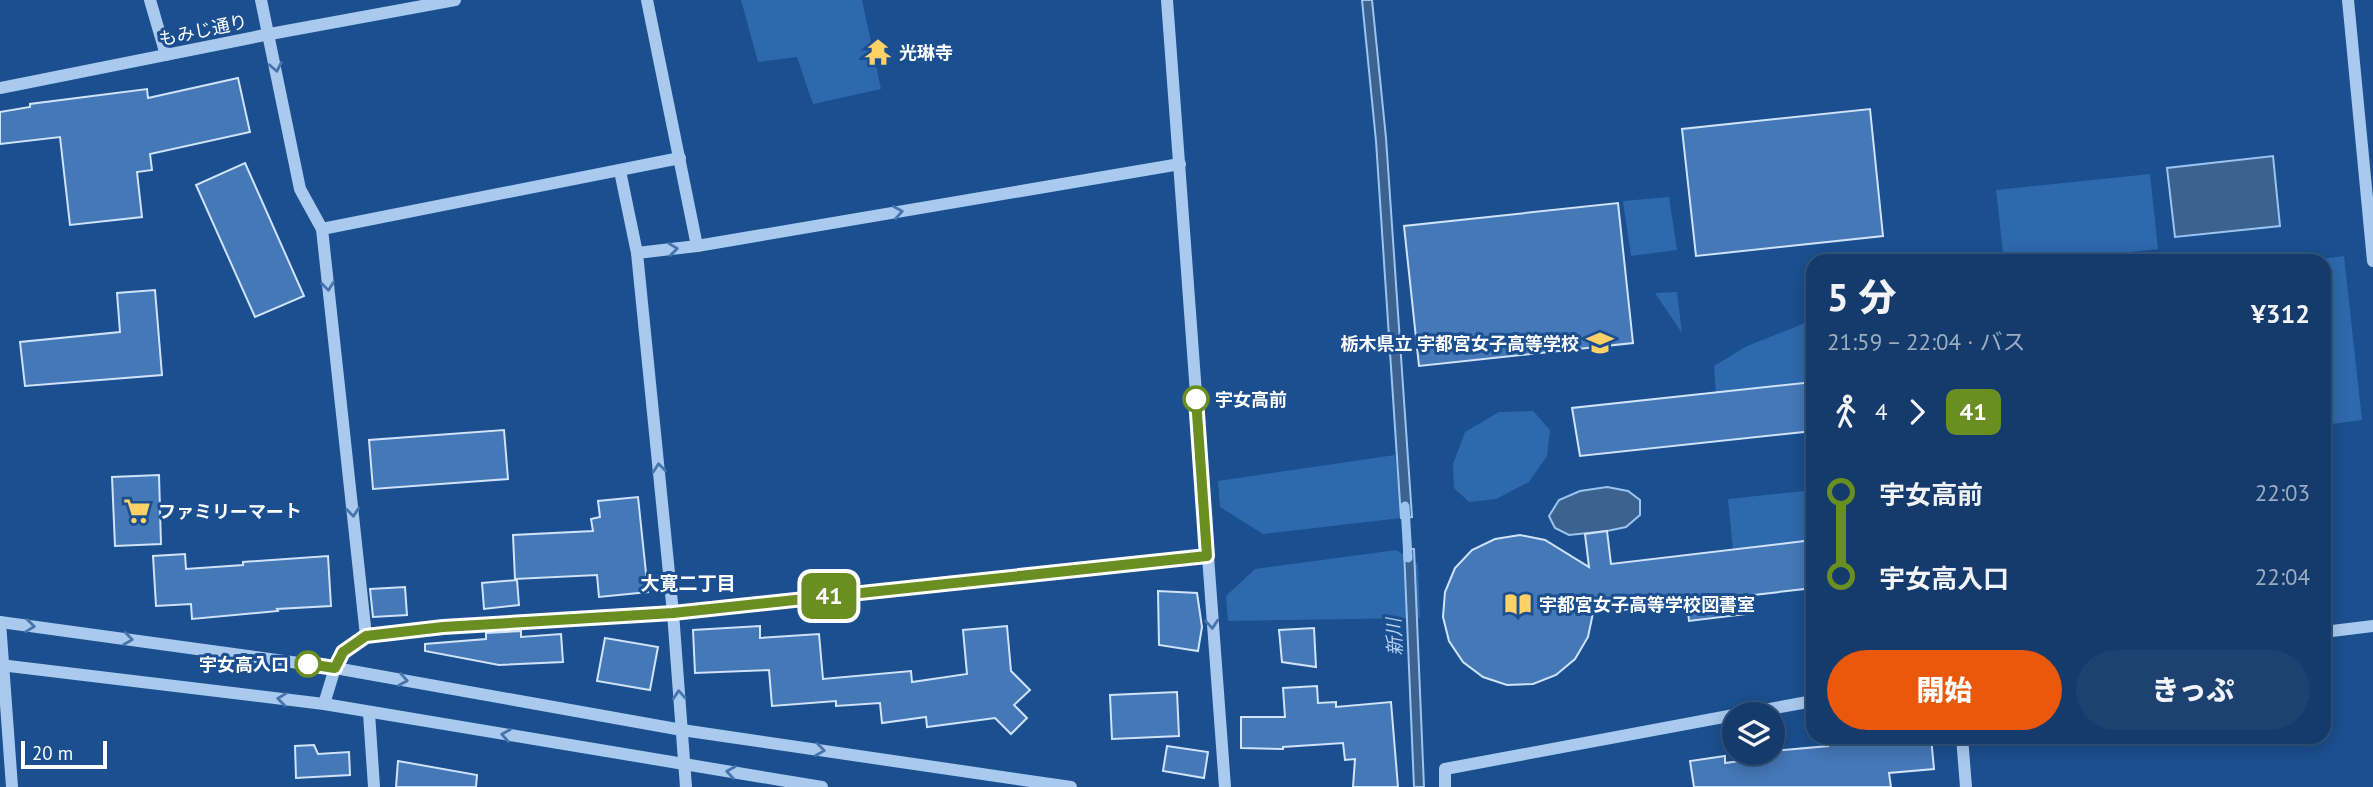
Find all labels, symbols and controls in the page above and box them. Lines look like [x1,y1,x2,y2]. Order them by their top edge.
street label: もみじ通り [157,9,249,51]
temple icon: 光琳寺 [863,37,893,67]
place label: 光琳寺 [899,41,953,64]
one-way arrow [268,61,283,73]
one-way arrow [892,205,904,220]
one-way arrow [668,241,679,256]
text: 5 分 [1827,272,1896,321]
one-way arrow [321,280,336,292]
text: ¥312 [2251,297,2310,330]
text: 21:59 – 22:04 · バス [1827,327,2026,356]
school or university icon: 栃木県立 宇都宮女子高等学校 [1585,328,1615,358]
place label: 栃木県立 宇都宮女子高等学校 [1340,332,1579,355]
marker: 宇女高前 [1183,386,1209,412]
place label: 宇女高前 [1215,388,1287,411]
icon: walk [1827,393,1865,431]
icon: forward [1898,393,1936,431]
text: 41 [1960,396,1987,427]
text: 4 [1875,397,1888,426]
one-way arrow [651,462,666,474]
text: 宇女高前 [1879,478,1983,511]
text: 22:03 [2255,478,2310,507]
supermarket icon: ファミリーマート [122,496,152,526]
place label: ファミリーマート [158,500,302,523]
one-way arrow [345,507,360,518]
text: 宇女高入口 [1879,562,2009,595]
text: 22:04 [2255,562,2310,591]
district label: 大寛二丁目 [640,571,736,595]
line badge: 41 [798,573,860,619]
text: 41 [815,580,843,611]
library icon: 宇都宮女子高等学校図書室 [1503,589,1533,619]
place label: 宇都宮女子高等学校図書室 [1539,593,1755,616]
water label: 新川 [1381,615,1407,657]
one-way arrow [24,618,36,633]
one-way arrow [1204,619,1219,630]
one-way arrow [122,632,134,647]
button: 開始 [1827,650,2062,730]
button: きっぷ [2076,650,2310,730]
marker: 宇女高入口 [295,651,321,677]
place label: 宇女高入口 [199,653,289,676]
one-way arrow [397,672,409,687]
one-way arrow [672,689,687,700]
one-way arrow [276,692,287,707]
map controls [1722,702,1785,765]
button: layers [1722,702,1785,765]
one-way arrow [500,728,512,743]
scale bar [21,738,107,770]
text: 20 m [32,741,73,765]
one-way arrow [814,743,826,758]
one-way arrow [725,765,737,780]

